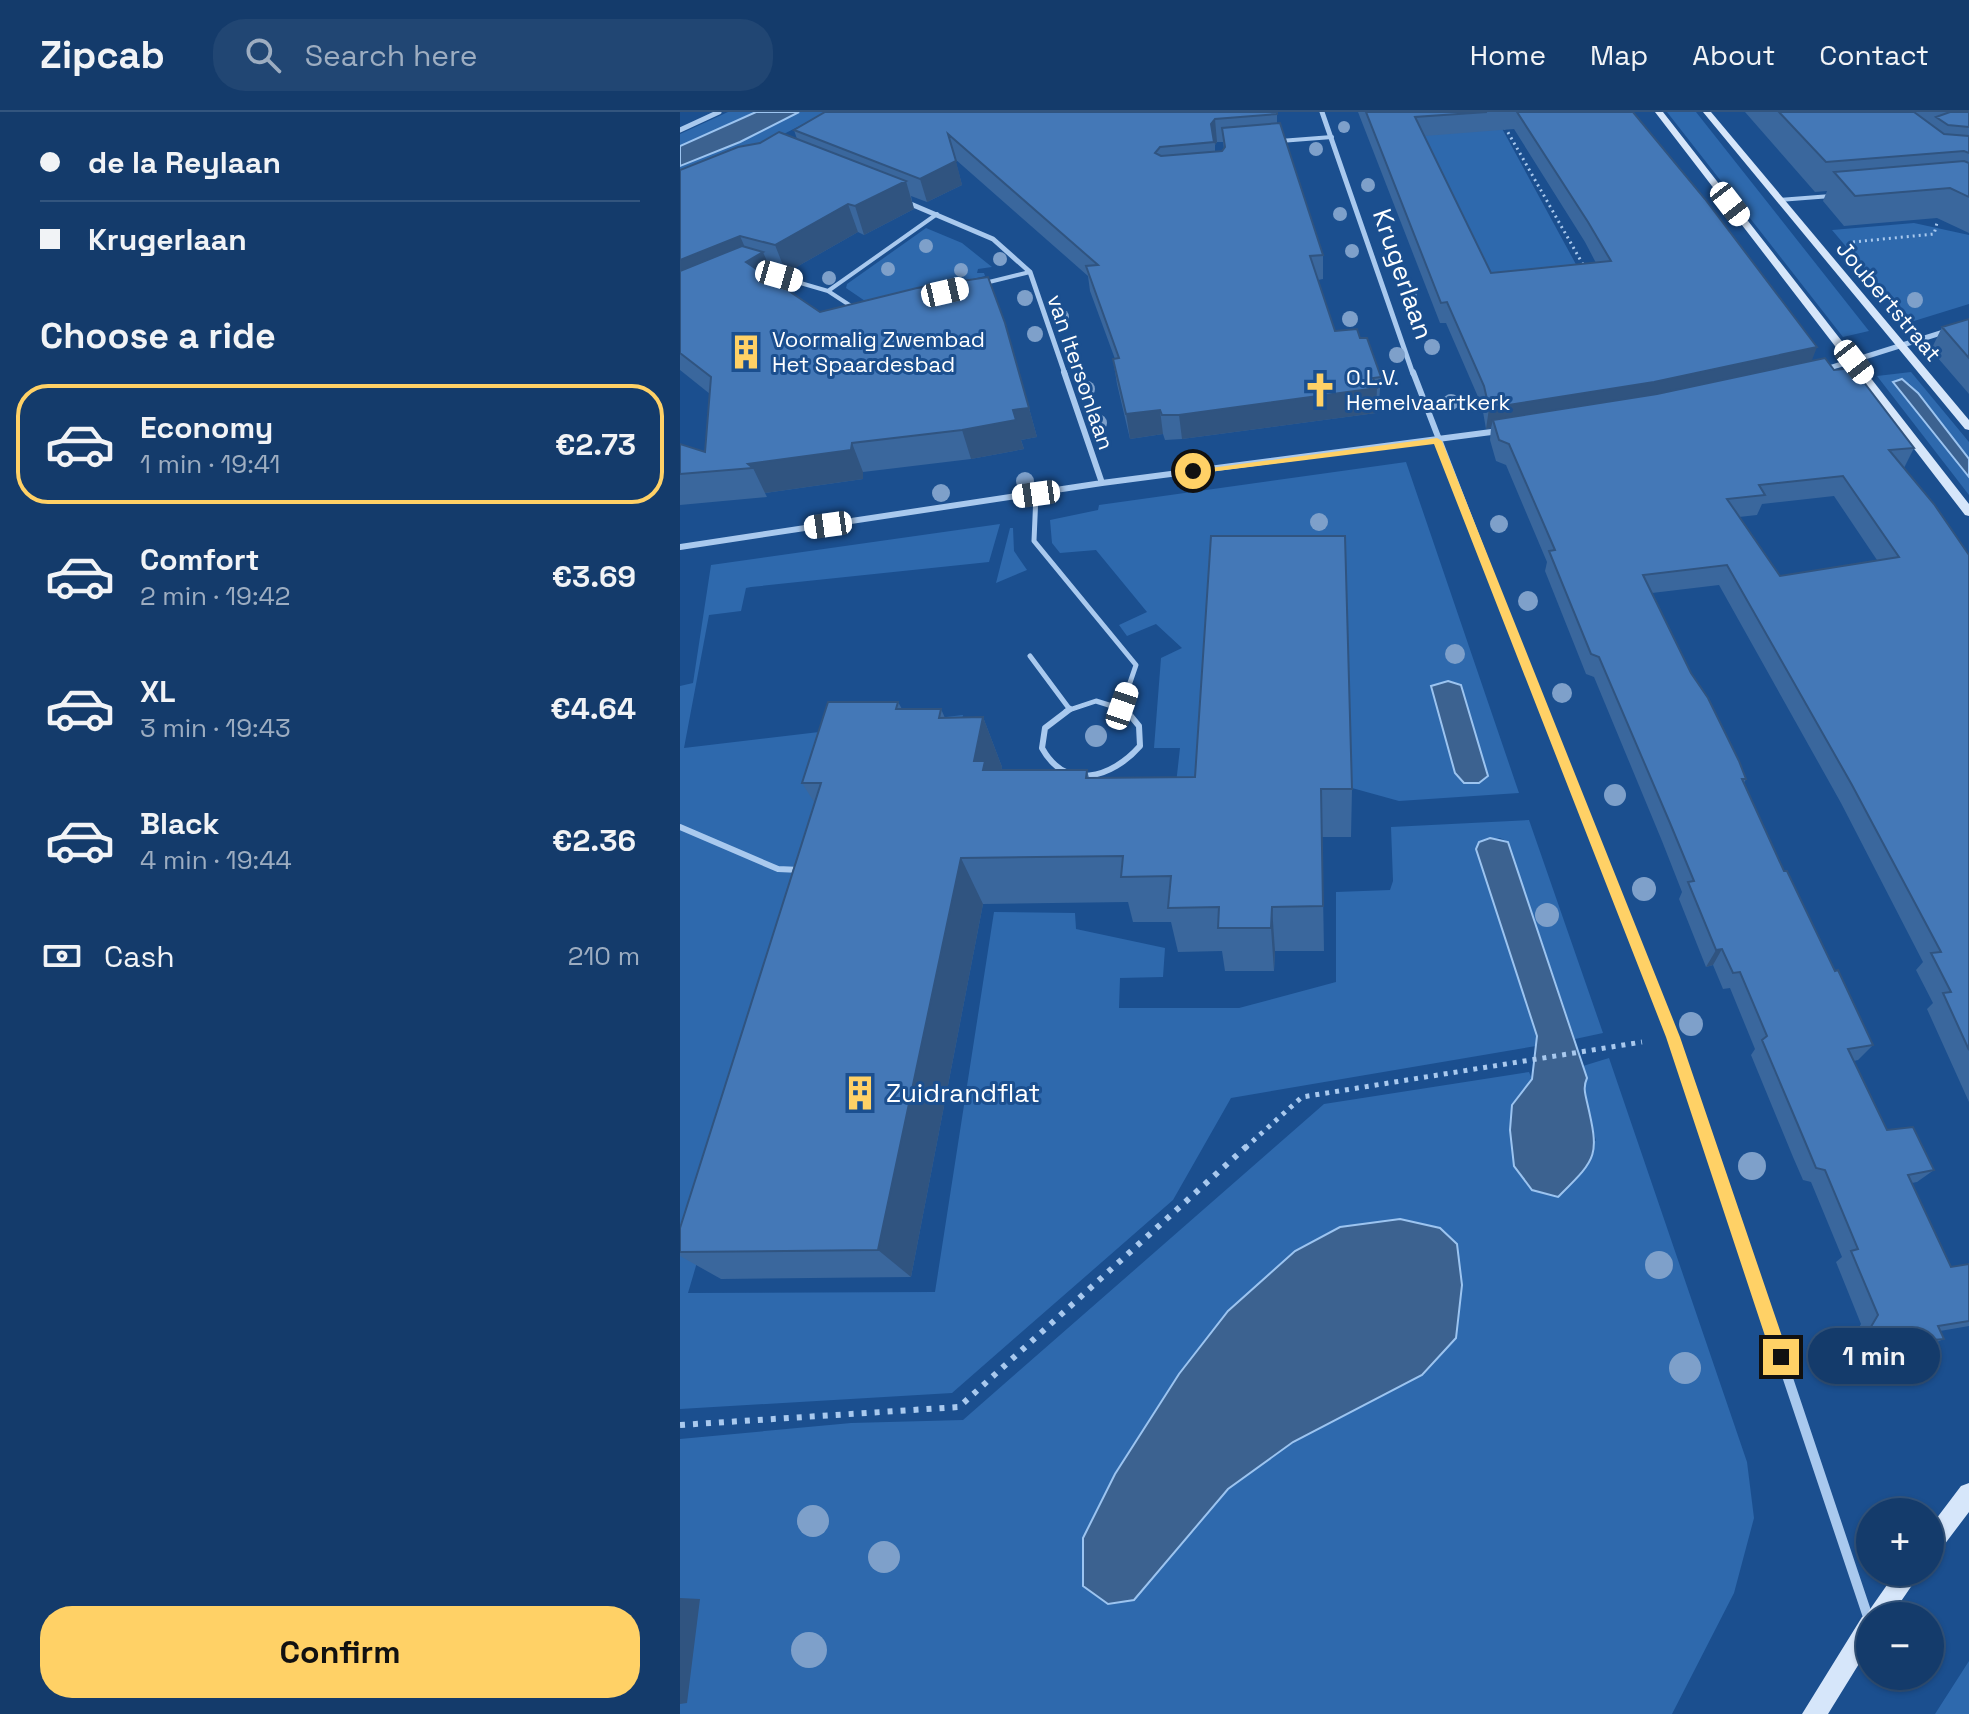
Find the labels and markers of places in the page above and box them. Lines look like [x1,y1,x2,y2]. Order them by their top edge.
place label: Voormalig Zwembad Het Spaardesbad [772,325,985,378]
building icon: Voormalig Zwembad Het Spaardesbad [727,333,765,371]
place label: O.L.V. Hemelvaartkerk [1346,363,1511,416]
church icon: O.L.V. Hemelvaartkerk [1301,371,1339,409]
building icon: Zuidrandflat [841,1074,879,1112]
place label: Zuidrandflat [886,1076,1040,1110]

